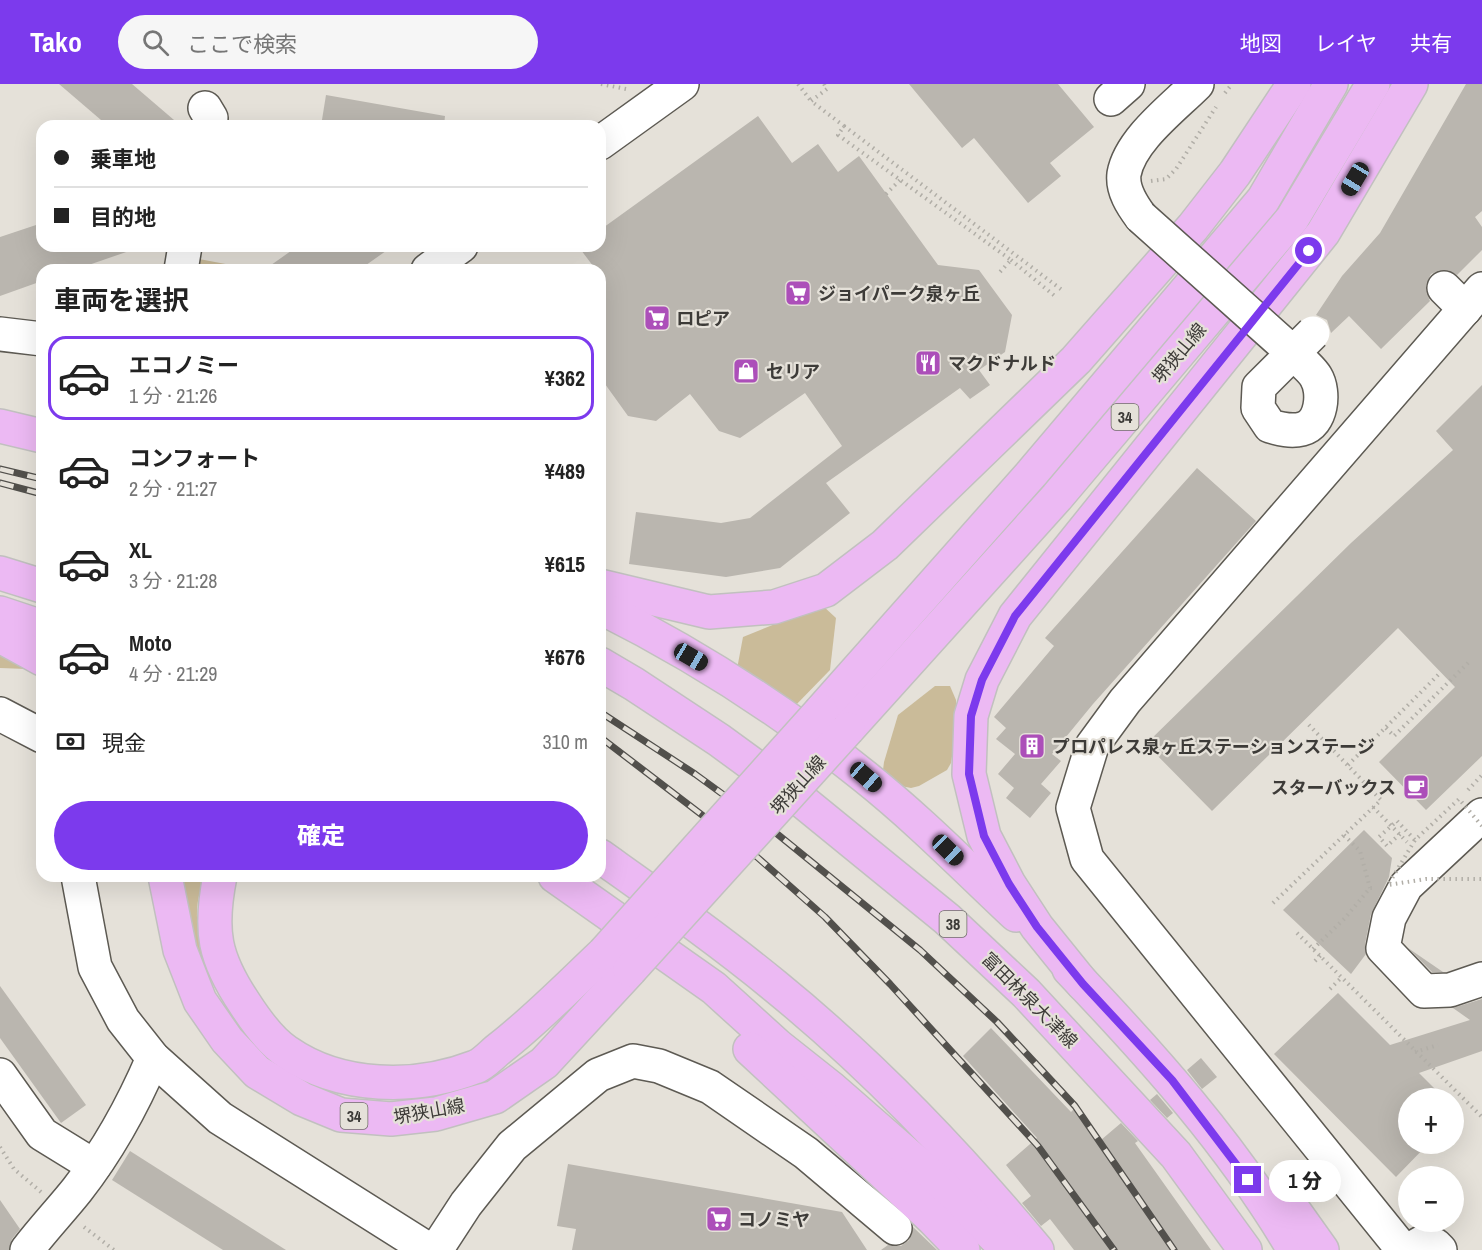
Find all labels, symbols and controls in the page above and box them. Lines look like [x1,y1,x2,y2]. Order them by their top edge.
search box [118,15,538,69]
text: Tako [30,23,82,61]
icon: search [139,26,172,59]
text: ここで検索 [187,29,297,59]
text: 地図 [1240,29,1282,58]
text: レイヤ [1315,29,1377,58]
text: 共有 [1410,29,1452,58]
text: 乗車地 [90,144,156,174]
car [1338,159,1372,199]
text: 目的地 [90,202,156,232]
route start [1295,237,1322,264]
supermarket icon: ジョイパーク泉ヶ丘 [783,278,813,308]
place label: ジョイパーク泉ヶ丘 [818,281,980,306]
text: 車両を選択 [54,282,189,318]
supermarket icon: ロピア [642,303,672,333]
place label: ロピア [676,306,730,331]
street label: 堺狭山線 [1146,317,1212,389]
restaurant icon: マクドナルド [913,348,943,378]
text: エコノミー [129,350,239,380]
icon: car [57,351,111,405]
place label: マクドナルド [948,351,1056,376]
shop icon: セリア [731,356,761,386]
place label: セリア [766,359,820,384]
text: ¥362 [545,363,585,393]
text: 1 分 · 21:26 [129,382,217,409]
road number: 34 [1112,404,1138,430]
text: コンフォート [129,443,260,473]
icon: car [57,444,111,498]
text: ¥489 [545,456,585,486]
text: 2 分 · 21:27 [129,475,217,502]
text: XL [129,535,152,565]
icon: car [57,537,111,591]
text: ¥615 [545,549,585,579]
text: 3 分 · 21:28 [129,567,217,594]
text: Moto [129,628,172,658]
icon: car [57,630,111,684]
car [671,640,711,674]
text: ¥676 [545,642,585,672]
text: 4 分 · 21:29 [129,660,217,687]
icon: cash [54,725,87,758]
text: 現金 [102,728,146,758]
text: 310 m [542,728,588,755]
building icon: プロパレス泉ヶ丘ステーションステージ [1017,731,1047,761]
place label: プロパレス泉ヶ丘ステーションステージ [1052,734,1375,759]
street label: 堺狭山線 [765,750,831,820]
car [847,758,885,796]
cafe icon: スターバックス [1401,772,1431,802]
place label: スターバックス [1271,775,1396,800]
button: 確定 [54,801,588,870]
car [929,831,967,869]
road number: 38 [940,911,966,937]
street label: 富田林泉大津線 [977,947,1083,1053]
map controls [1398,1088,1464,1232]
button: + [1398,1088,1464,1154]
street label: 堺狭山線 [391,1092,467,1130]
road number: 34 [340,1103,368,1129]
callout: 1 分 [1269,1159,1341,1201]
route end [1234,1166,1261,1193]
button: − [1398,1166,1464,1232]
text: 1 分 [1288,1167,1322,1194]
supermarket icon: コノミヤ [704,1204,734,1234]
place label: コノミヤ [738,1207,810,1232]

